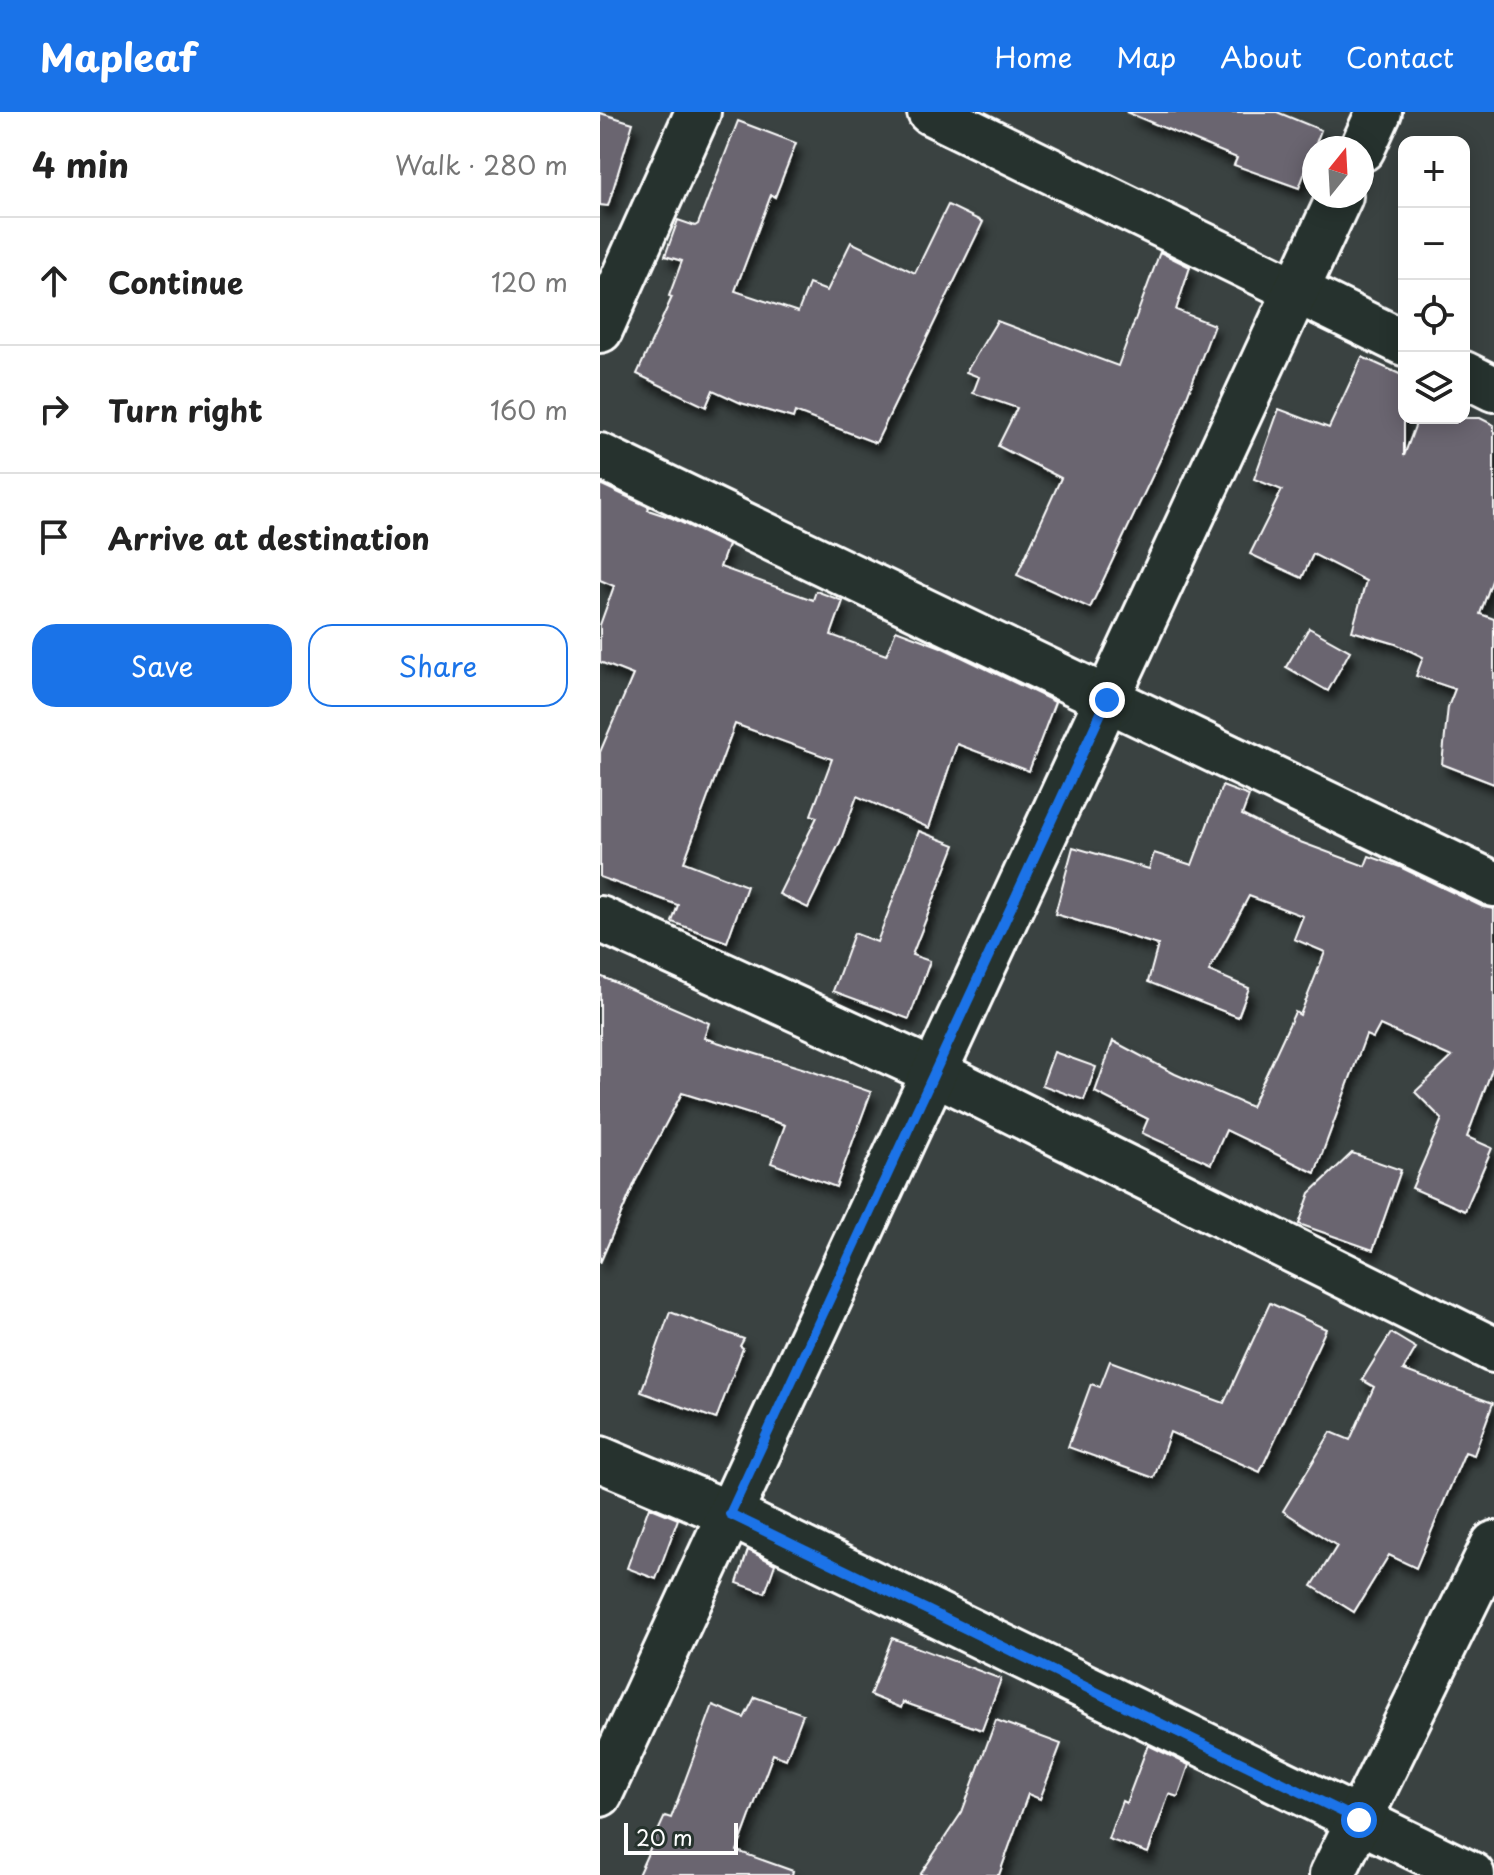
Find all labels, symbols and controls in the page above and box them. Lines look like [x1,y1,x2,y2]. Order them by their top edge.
text: Mapleaf [40,28,197,85]
text: Home [994,35,1072,78]
text: Map [1116,35,1176,78]
text: About [1220,35,1302,78]
text: Contact [1346,35,1454,78]
north arrow [1302,136,1374,208]
map controls [1398,136,1470,424]
button: + [1398,136,1470,208]
text: 4 min [32,138,129,190]
text: Walk · 280 m [395,145,568,184]
button: − [1398,208,1470,280]
icon: ahead [32,259,76,303]
text: Continue [108,259,243,304]
text: 120 m [491,262,568,301]
button: locate [1398,280,1470,352]
button: layers [1398,352,1470,424]
icon: right [32,387,76,431]
text: Turn right [108,387,263,432]
text: 160 m [490,390,568,429]
icon: arrive [32,515,76,559]
text: Arrive at destination [108,515,430,560]
button: Save [32,624,292,707]
button: Share [308,624,568,707]
route end [1089,682,1125,718]
route start [1341,1802,1377,1838]
scale bar [624,1819,738,1855]
text: 20 m [636,1820,693,1853]

